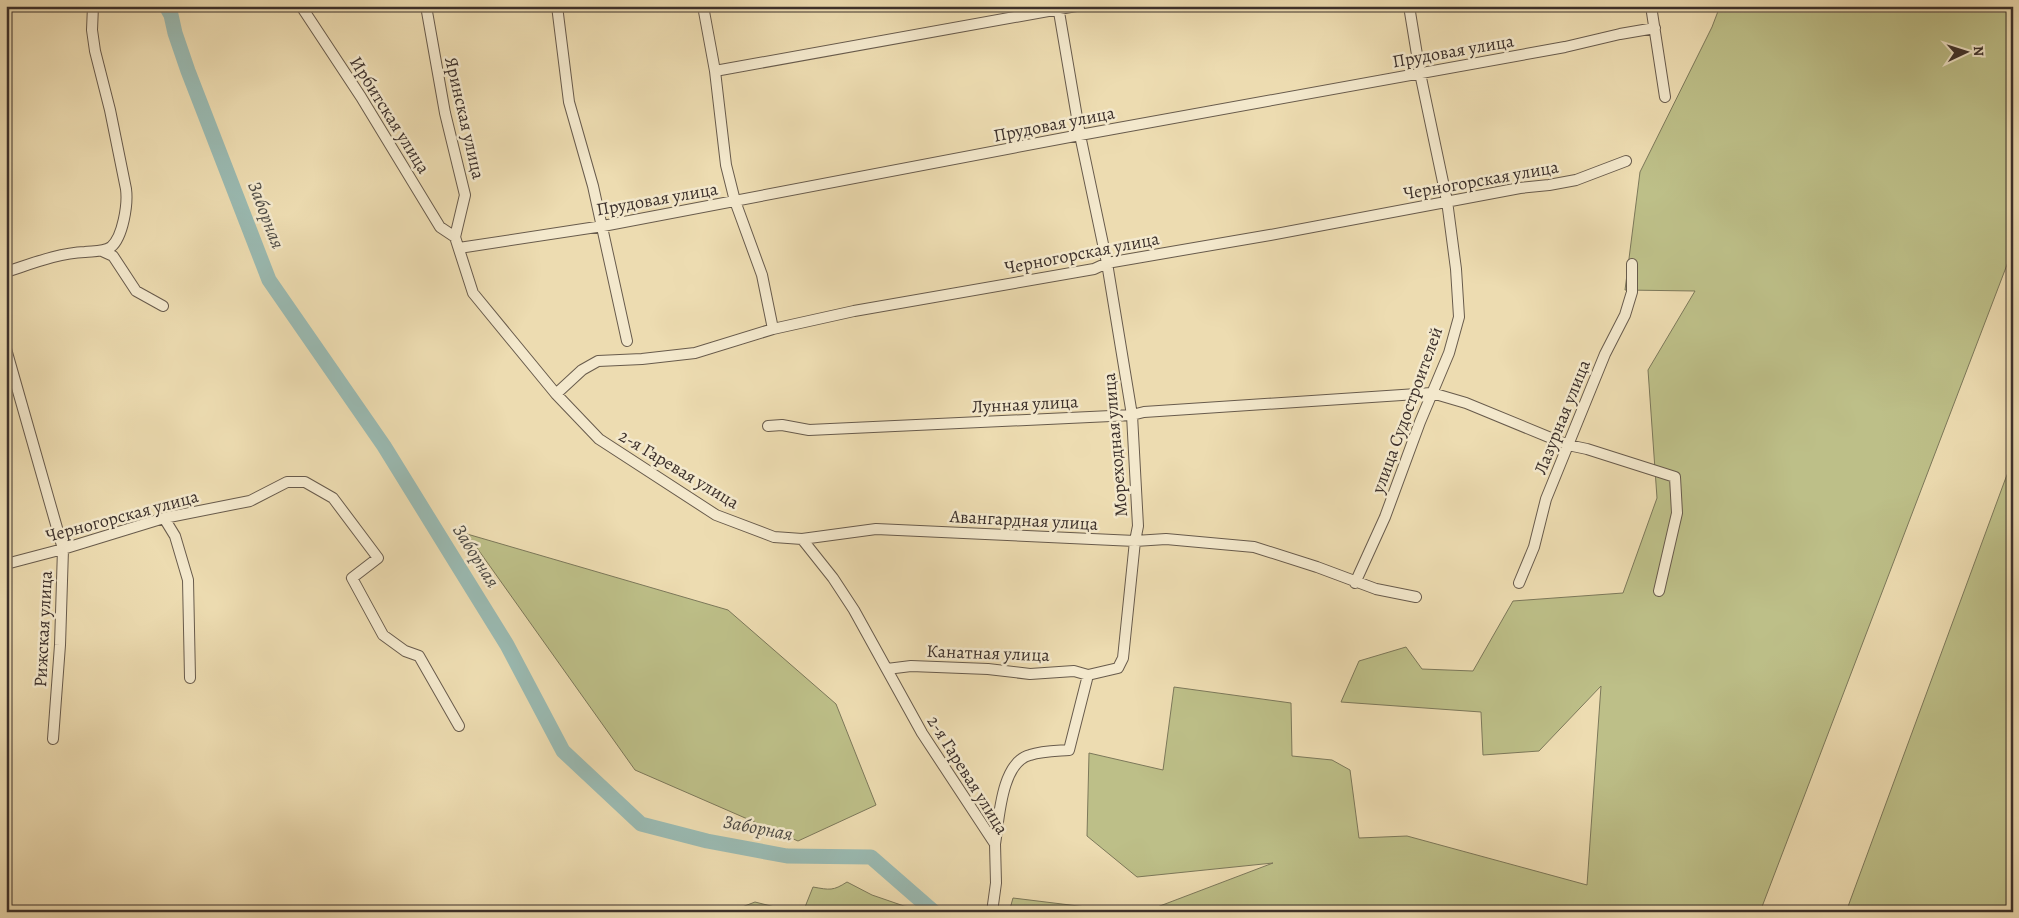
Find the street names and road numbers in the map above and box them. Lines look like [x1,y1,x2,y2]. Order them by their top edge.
street label: Прудовая улица [1390,28,1516,74]
street label: Ирбитская улица [344,52,436,179]
street label: Яринская улица [439,54,491,182]
street label: Прудовая улица [991,100,1117,148]
street label: Черногорская улица [1402,154,1561,205]
street label: Прудовая улица [594,176,720,222]
street label: Черногорская улица [1003,226,1162,280]
street label: улица Судостроителей [1365,323,1448,498]
street label: Лазурная улица [1528,355,1596,478]
street label: Мореходная улица [1097,371,1133,518]
street label: Лунная улица [971,389,1080,419]
street label: 2-я Гаревая улица [614,424,744,515]
street label: Черногорская улица [43,484,202,548]
street label: Авангардная улица [948,504,1100,536]
street label: Рижская улица [28,569,58,688]
street label: Канатная улица [926,639,1051,667]
street label: 2-я Гаревая улица [922,711,1015,840]

